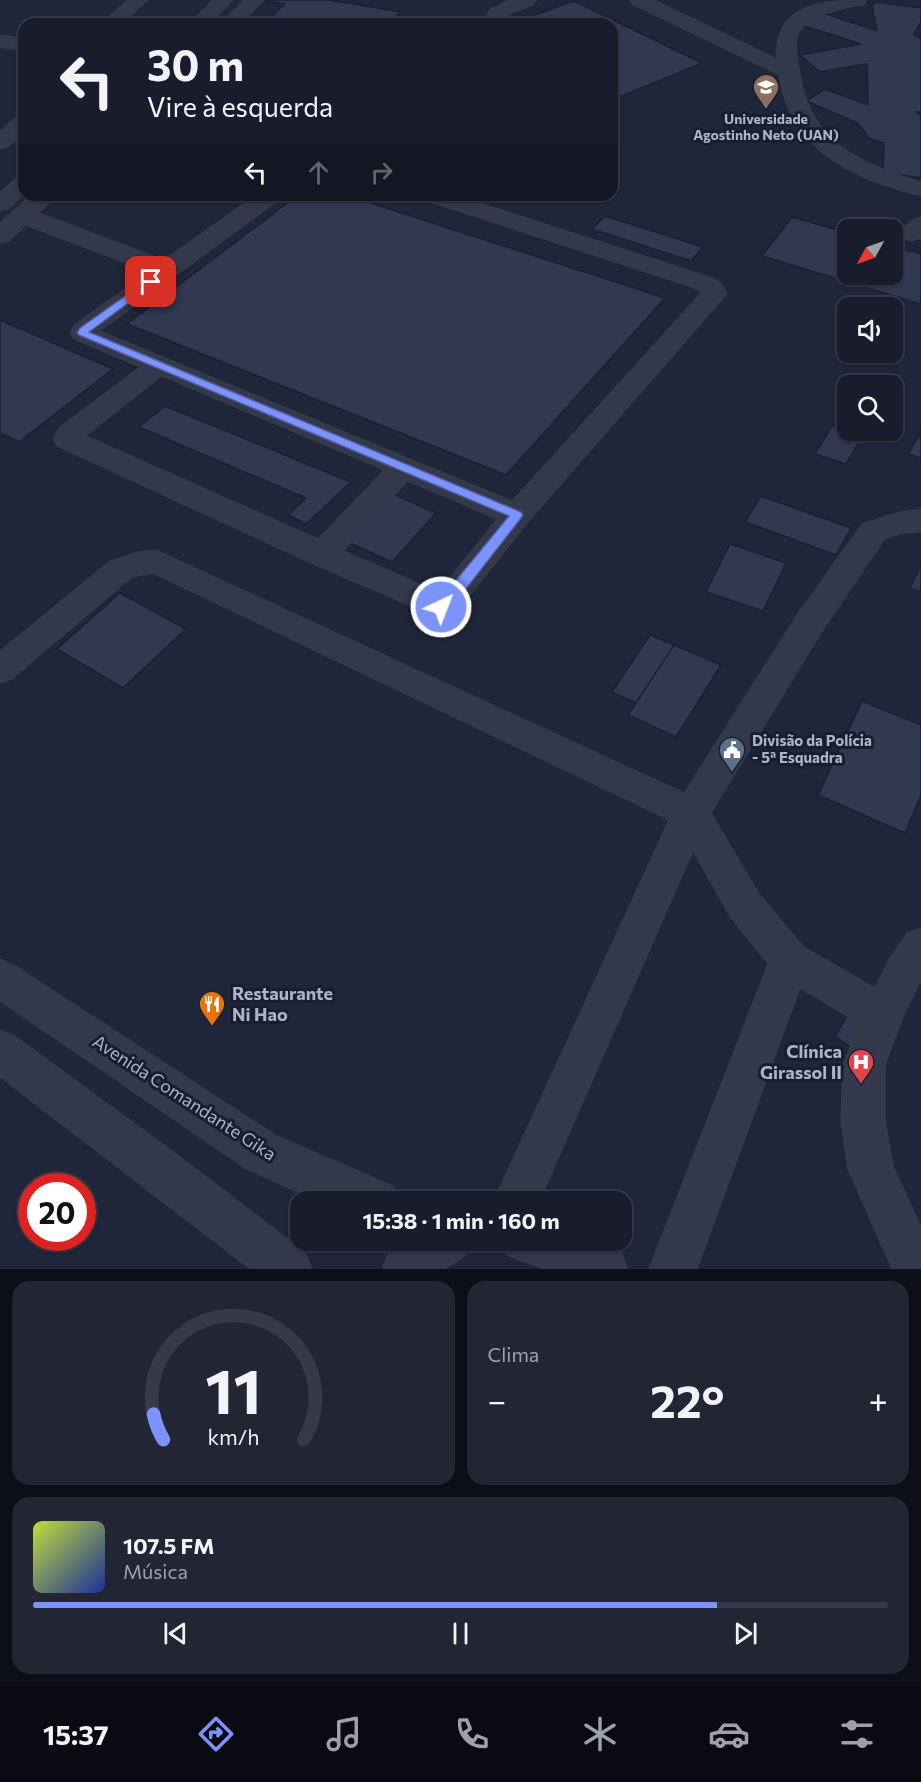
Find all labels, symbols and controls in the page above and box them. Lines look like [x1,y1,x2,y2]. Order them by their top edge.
text: 30 m [147,38,244,90]
icon: left [48,42,126,120]
school or university icon: Universidade Agostinho Neto (UAN) [751,72,781,110]
text: Vire à esquerda [147,90,333,123]
place label: Universidade Agostinho Neto (UAN) [693,110,839,143]
icon: left [239,156,272,189]
icon: ahead [302,156,335,189]
icon: right [365,156,398,189]
north arrow [837,219,903,285]
map controls [837,219,903,441]
pin [125,256,176,307]
icon: arrive [134,265,167,298]
button: sound [837,297,903,363]
button: search [837,375,903,441]
position arrow [409,575,473,639]
place label: Divisão da Polícia - 5ª Esquadra [752,731,872,766]
public building icon: Divisão da Polícia - 5ª Esquadra [717,735,747,773]
place label: Restaurante Ni Hao [232,982,333,1025]
restaurant icon: Restaurante Ni Hao [197,989,227,1027]
street label: Avenida Comandante Gika [89,1030,280,1165]
place label: Clínica Girassol II [760,1040,842,1083]
hospital icon: Clínica Girassol II [846,1047,876,1085]
speed limit sign: 20 [18,1173,96,1251]
text: 15:38 · 1 min · 160 m [362,1207,560,1234]
text: Clima [488,1342,539,1366]
text: 11 [205,1351,261,1427]
text: 22° [650,1372,724,1427]
text: − [488,1379,506,1420]
text: + [869,1379,888,1420]
text: km/h [207,1423,259,1449]
text: 107.5 FM [123,1532,214,1559]
text: Música [123,1559,188,1583]
icon: previous [159,1617,192,1650]
icon: pause [444,1617,477,1650]
icon: next [729,1617,762,1650]
icon: directions [195,1713,237,1755]
icon: music [323,1713,365,1755]
icon: phone [451,1713,493,1755]
icon: climate [579,1713,621,1755]
icon: car [708,1713,750,1755]
icon: filters [836,1713,878,1755]
text: 15:37 [43,1718,109,1751]

